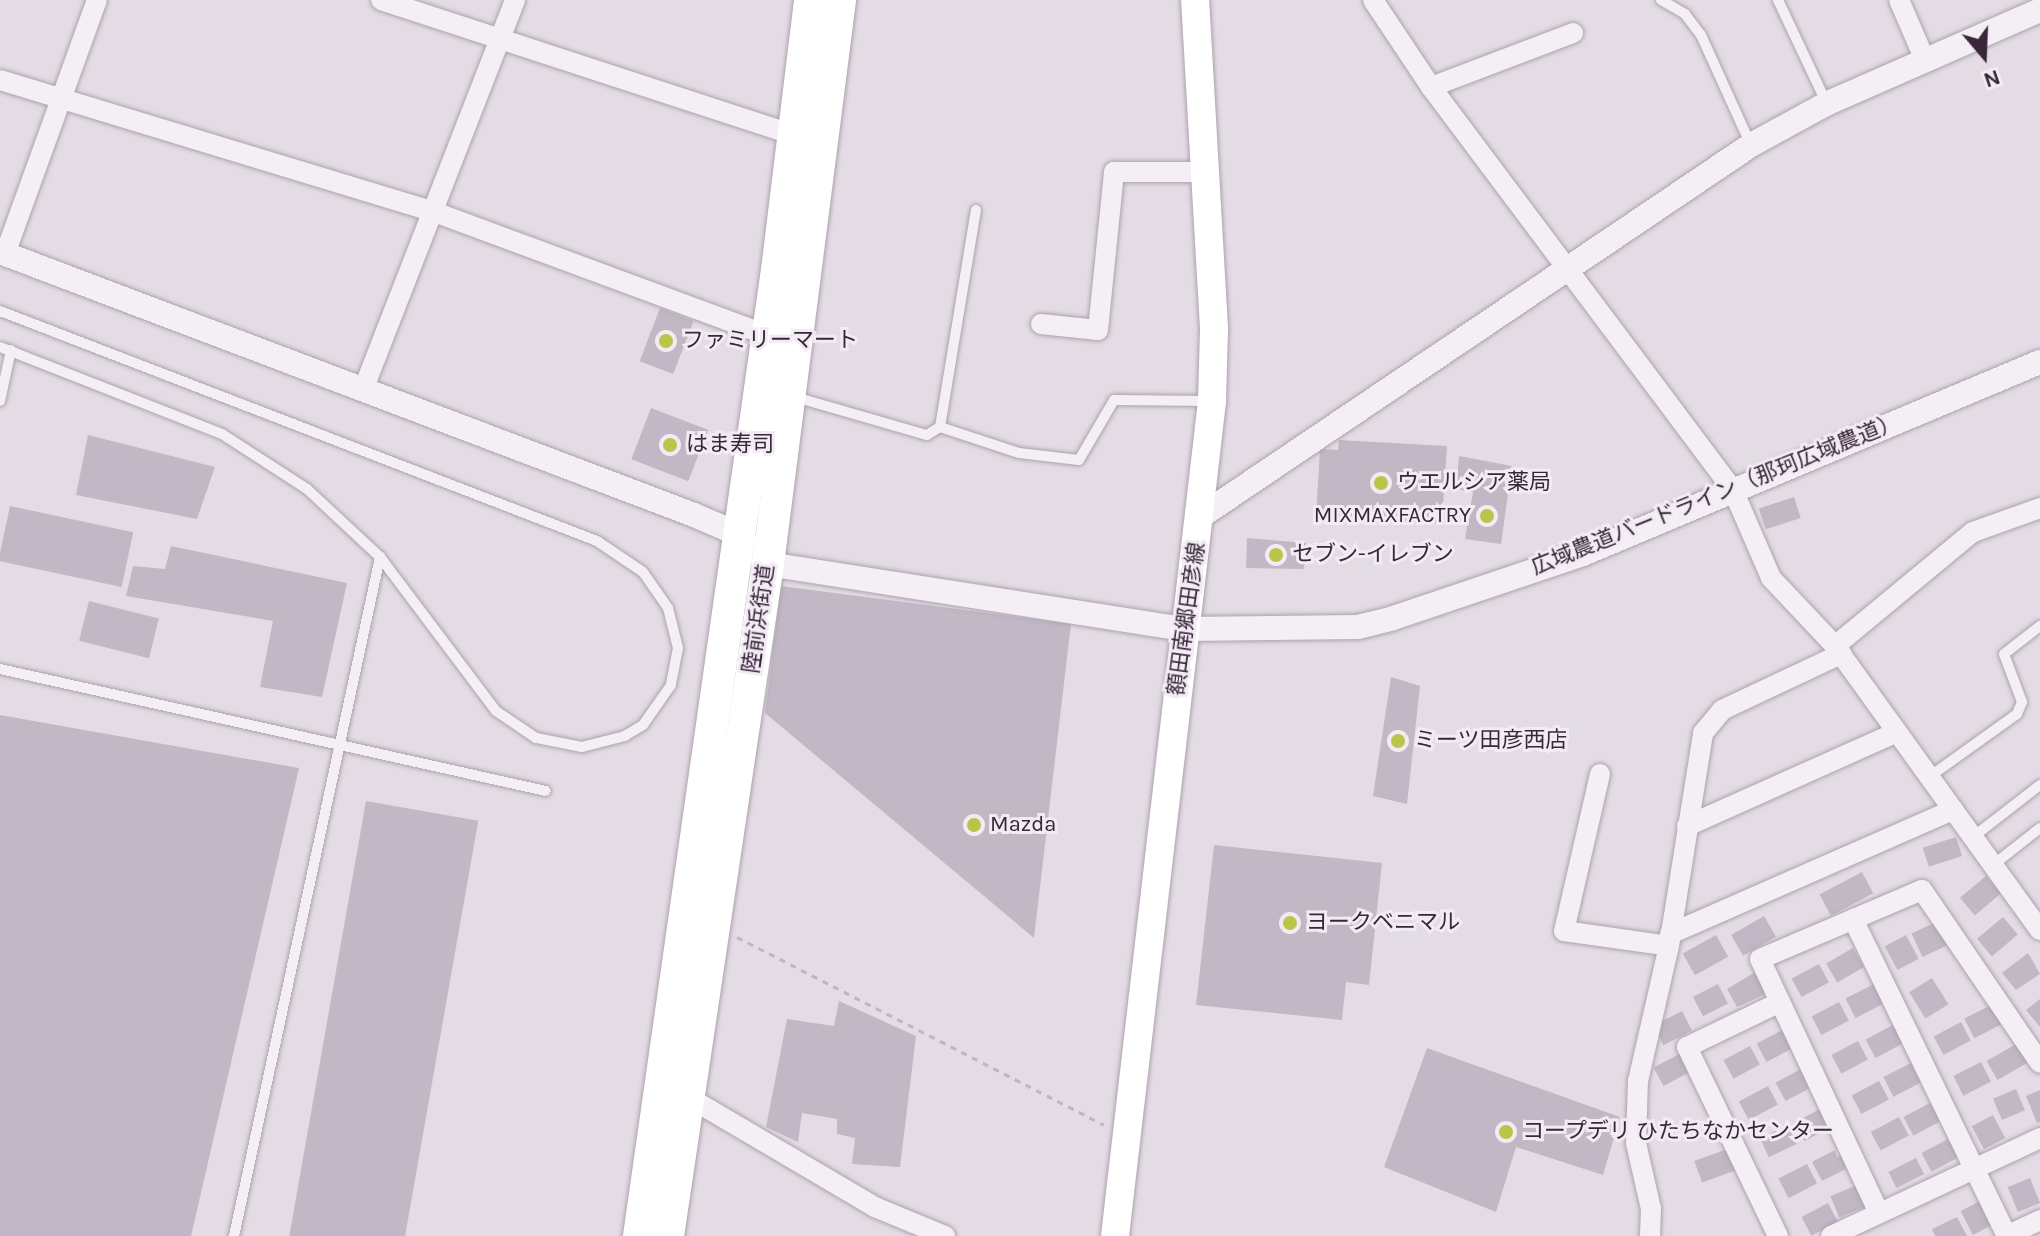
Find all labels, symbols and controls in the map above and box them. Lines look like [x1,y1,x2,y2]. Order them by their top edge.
north arrow [1944,16,2024,96]
text: N [1980,64,2004,94]
place label: ファミリーマート [682,328,858,354]
marker: ファミリーマート [657,332,675,350]
street label: 広域農道バードライン（那珂広域農道） [1527,409,1905,581]
place label: はま寿司 [686,432,774,458]
marker: はま寿司 [661,436,679,454]
place label: ウエルシア薬局 [1397,470,1551,496]
marker: ウエルシア薬局 [1372,474,1390,492]
place label: MIXMAXFACTRY [1314,503,1471,529]
marker: MIXMAXFACTRY [1478,507,1496,525]
street label: 額田南郷田彦線 [1163,541,1211,697]
place label: セブン-イレブン [1292,542,1454,568]
marker: セブン-イレブン [1267,546,1285,564]
street label: 陸前浜街道 [738,563,780,675]
place label: ミーツ田彦西店 [1414,728,1568,754]
marker: ミーツ田彦西店 [1389,732,1407,750]
place label: Mazda [990,812,1056,838]
marker: Mazda [965,816,983,834]
place label: ヨークベニマル [1306,910,1460,936]
marker: ヨークベニマル [1281,914,1299,932]
place label: コープデリ ひたちなかセンター [1522,1119,1835,1145]
marker: コープデリ ひたちなかセンター [1497,1123,1515,1141]

